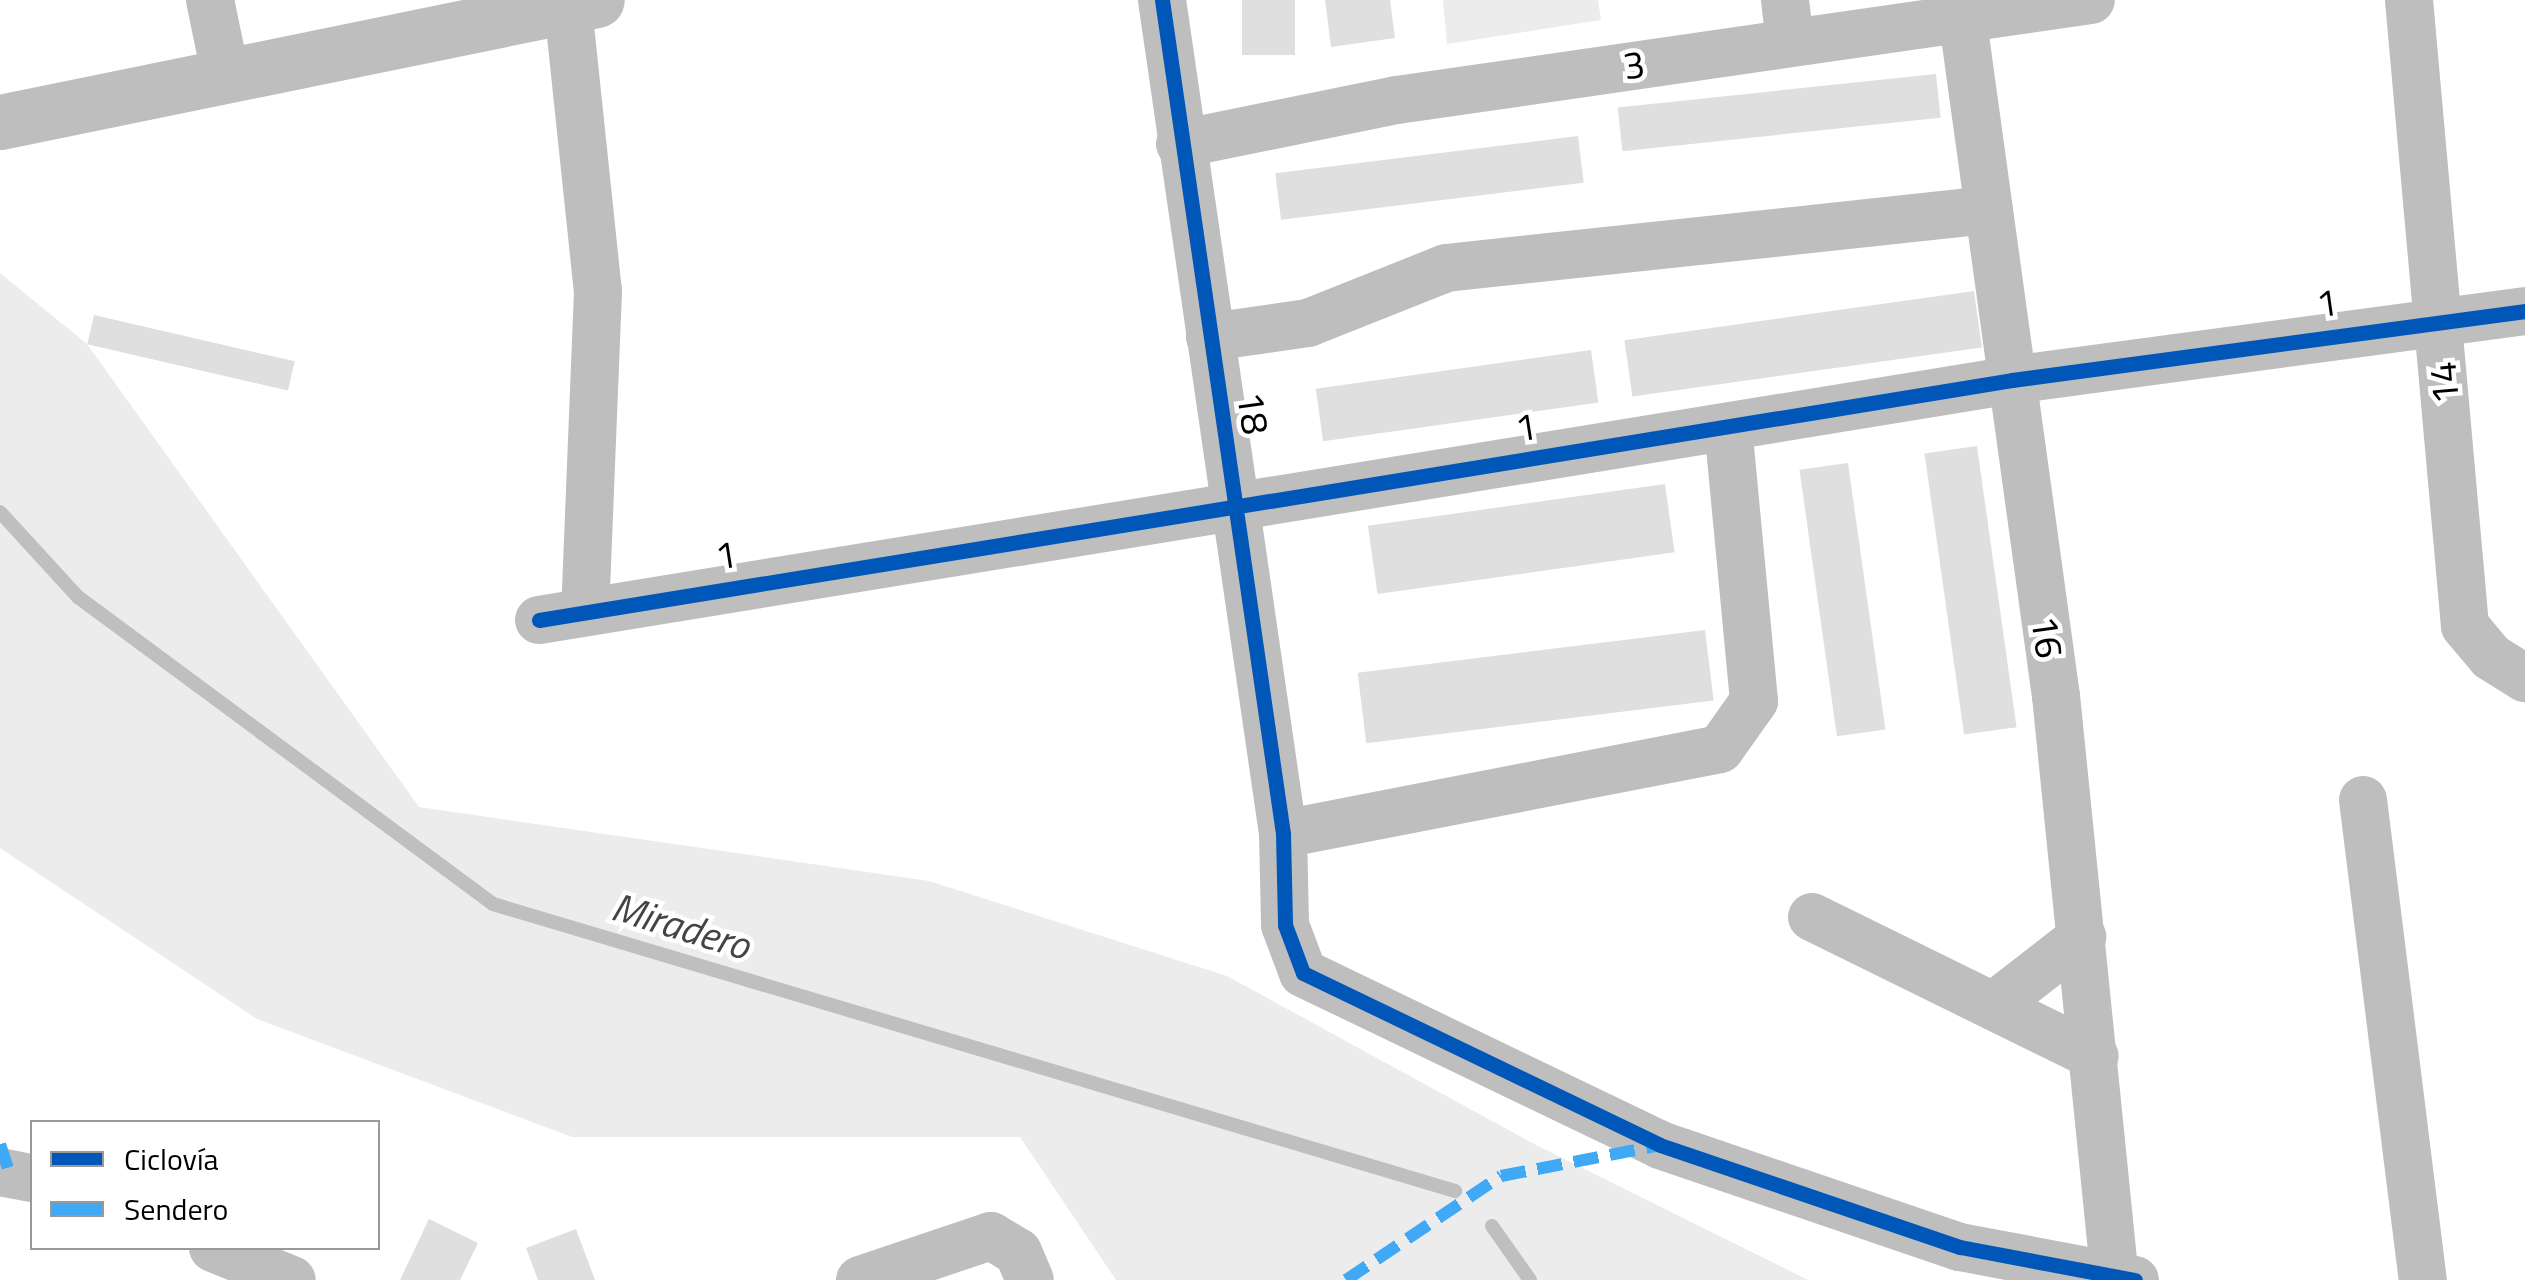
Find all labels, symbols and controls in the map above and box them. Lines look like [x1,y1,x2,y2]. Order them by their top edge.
street label: 3 [1620,41,1648,89]
street label: 1 [2313,279,2341,327]
street label: 14 [2419,360,2469,406]
street label: 18 [1227,389,1279,437]
street label: 1 [1512,403,1540,451]
street label: 1 [712,531,740,579]
street label: 16 [2021,613,2073,661]
water label: Miradero [606,882,756,970]
legend [30,1120,380,1250]
text: Ciclovía [124,1136,219,1182]
text: Sendero [124,1186,228,1232]

